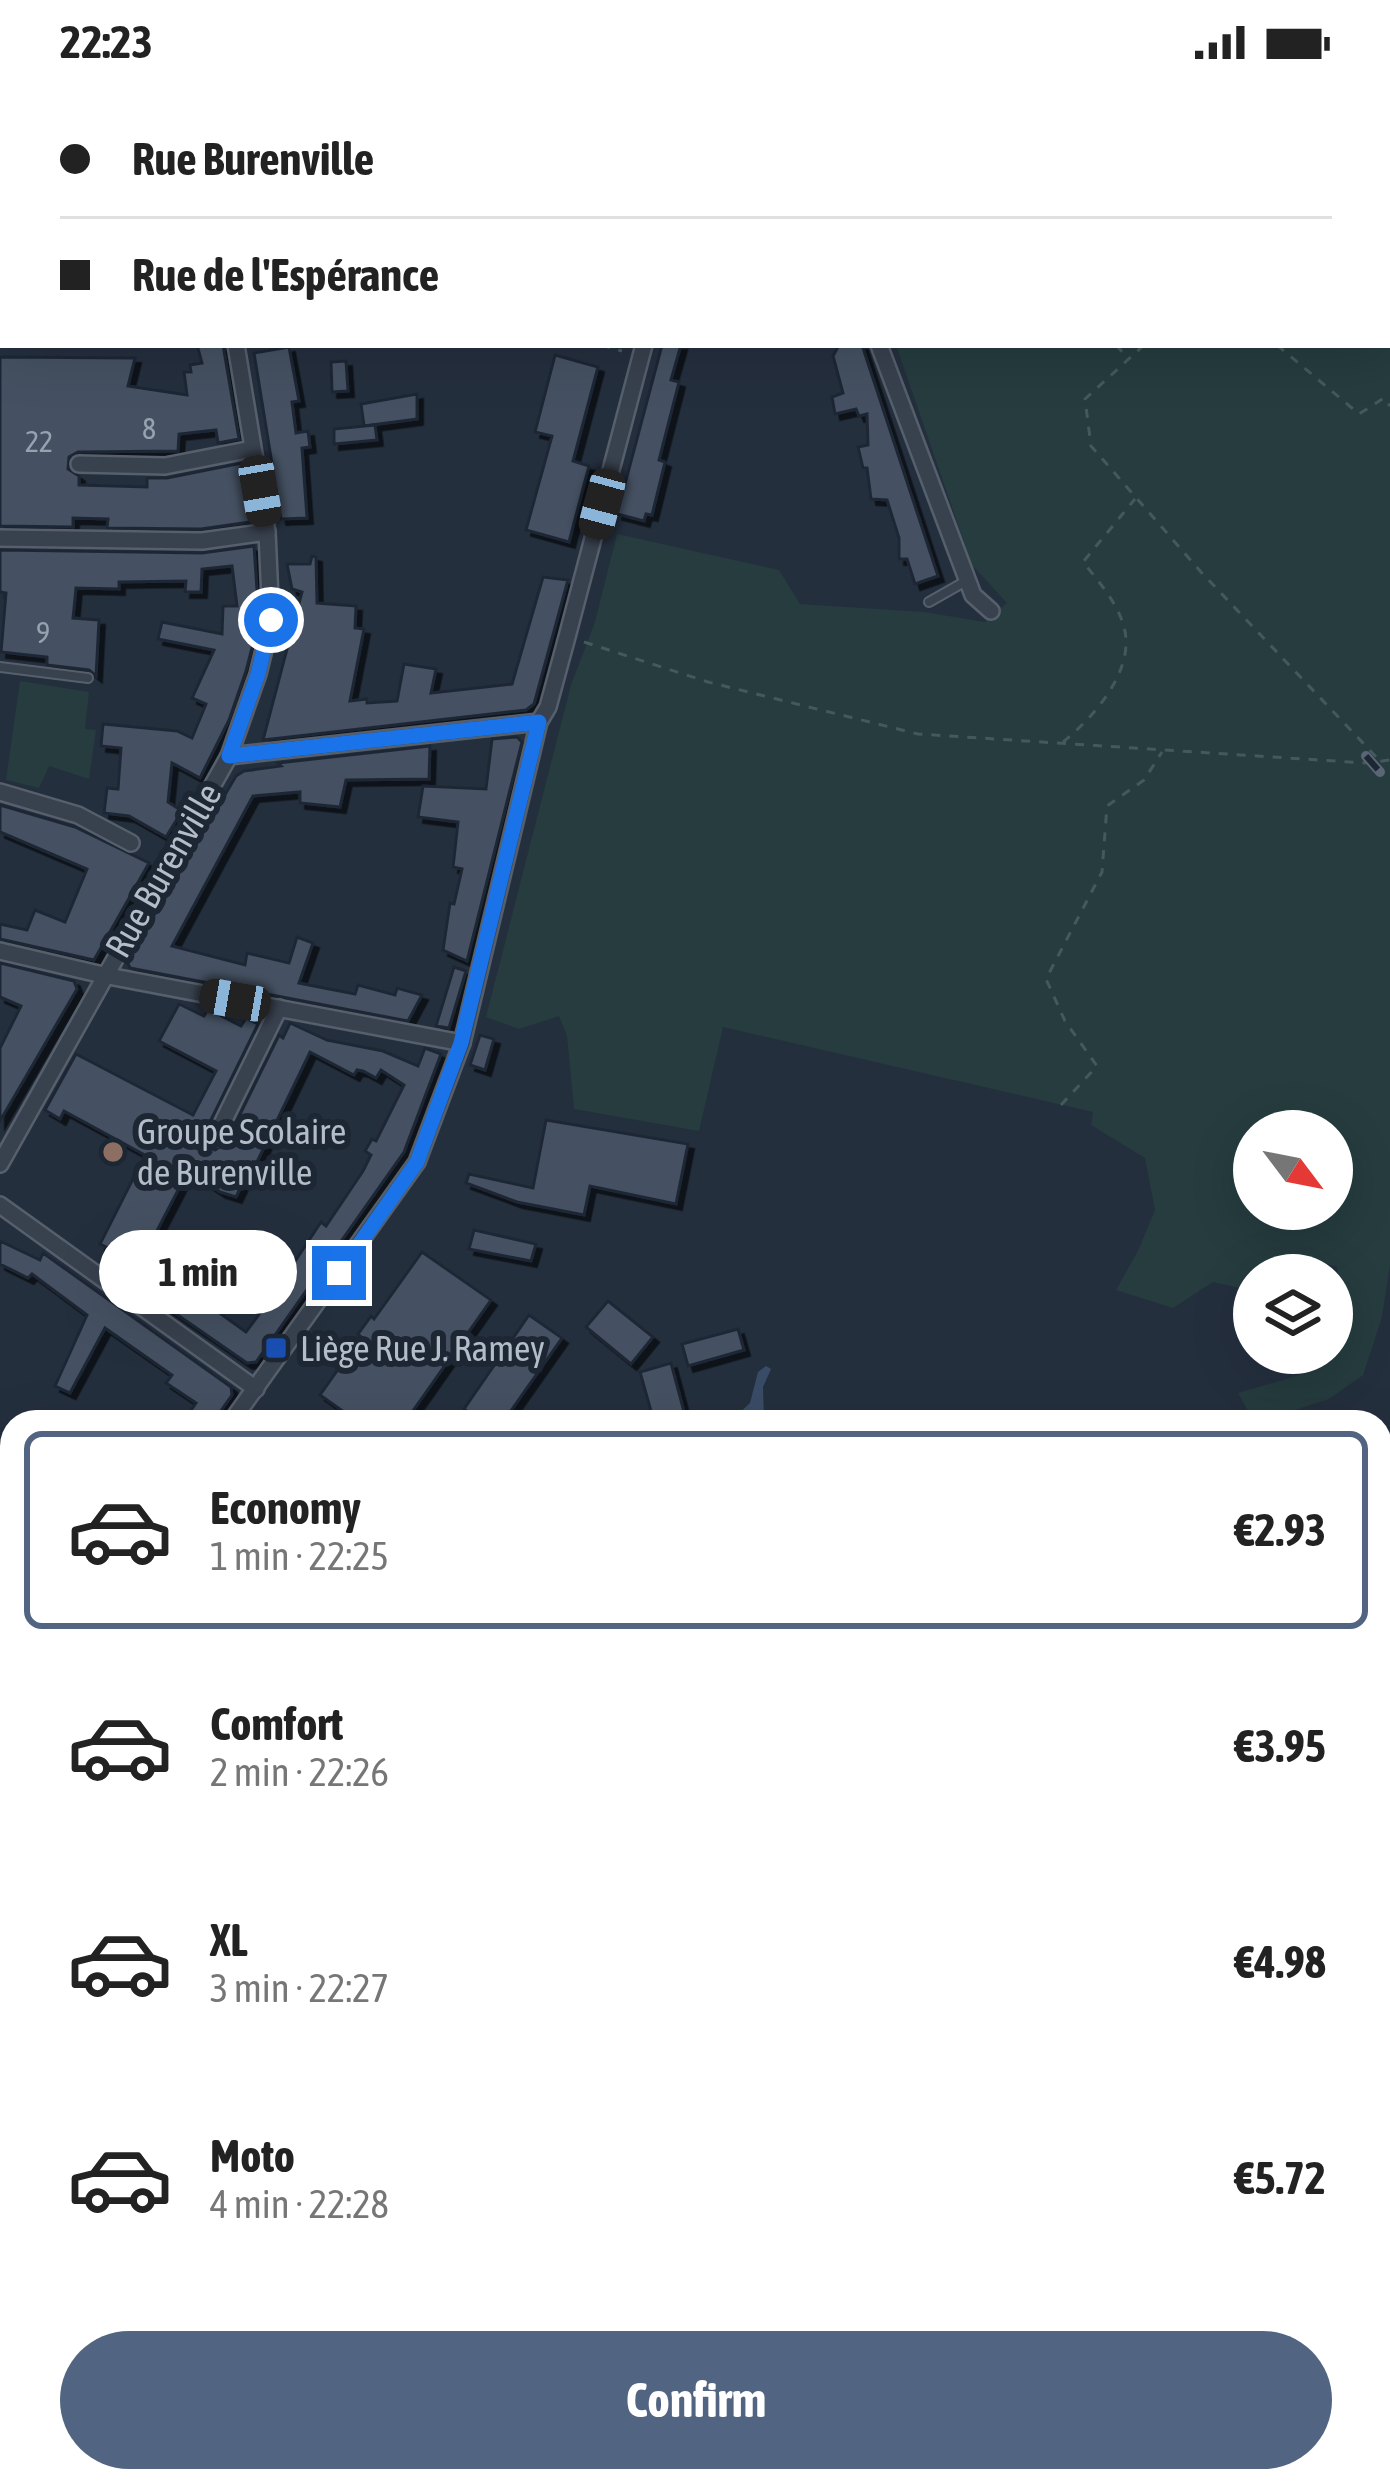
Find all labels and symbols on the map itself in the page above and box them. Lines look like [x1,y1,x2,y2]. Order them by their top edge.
house number: 8 [142,411,156,445]
house number: 22 [25,424,53,458]
car [236,452,284,530]
car [575,465,629,543]
route start [244,593,298,647]
house number: 9 [36,615,50,649]
street label: Rue Burenville [96,776,230,964]
car [196,976,274,1024]
place label: Groupe Scolaire de Burenville [137,1110,346,1193]
north arrow [1233,1110,1353,1230]
marker: Groupe Scolaire de Burenville [100,1139,126,1165]
callout: 1 min [99,1231,297,1315]
route end [312,1246,366,1300]
place label: Liège Rue J. Ramey [300,1327,545,1369]
marker: Liège Rue J. Ramey [263,1335,289,1361]

